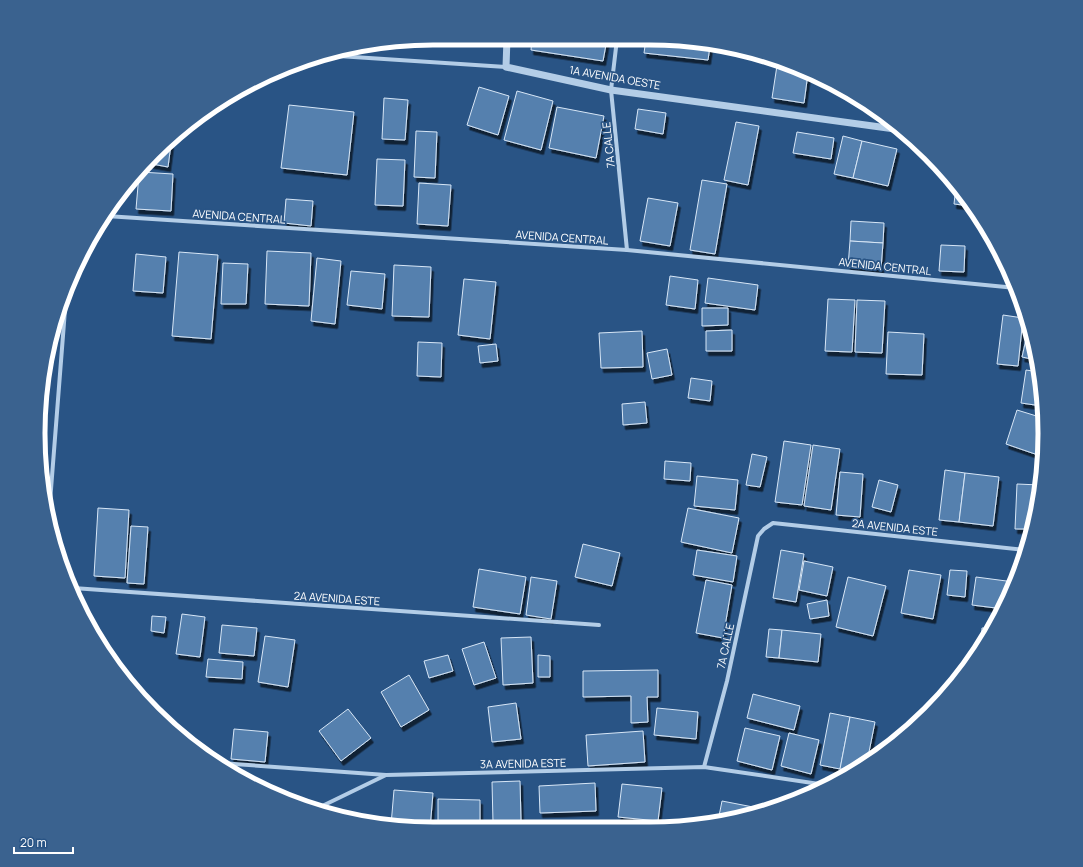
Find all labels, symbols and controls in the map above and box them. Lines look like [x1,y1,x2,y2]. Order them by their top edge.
street label: 1A AVENIDA OESTE [568,62,662,92]
street label: 7A CALLE [598,121,618,169]
street label: AVENIDA CENTRAL [192,205,286,227]
street label: AVENIDA CENTRAL [515,226,609,248]
street label: AVENIDA CENTRAL [838,254,933,278]
street label: 2A AVENIDA ESTE [851,515,939,539]
street label: 2A AVENIDA ESTE [293,588,381,608]
street label: 7A CALLE [713,622,737,670]
street label: 3A AVENIDA ESTE [480,755,566,771]
scale bar [14,829,73,855]
text: 20 m [20,834,47,851]

